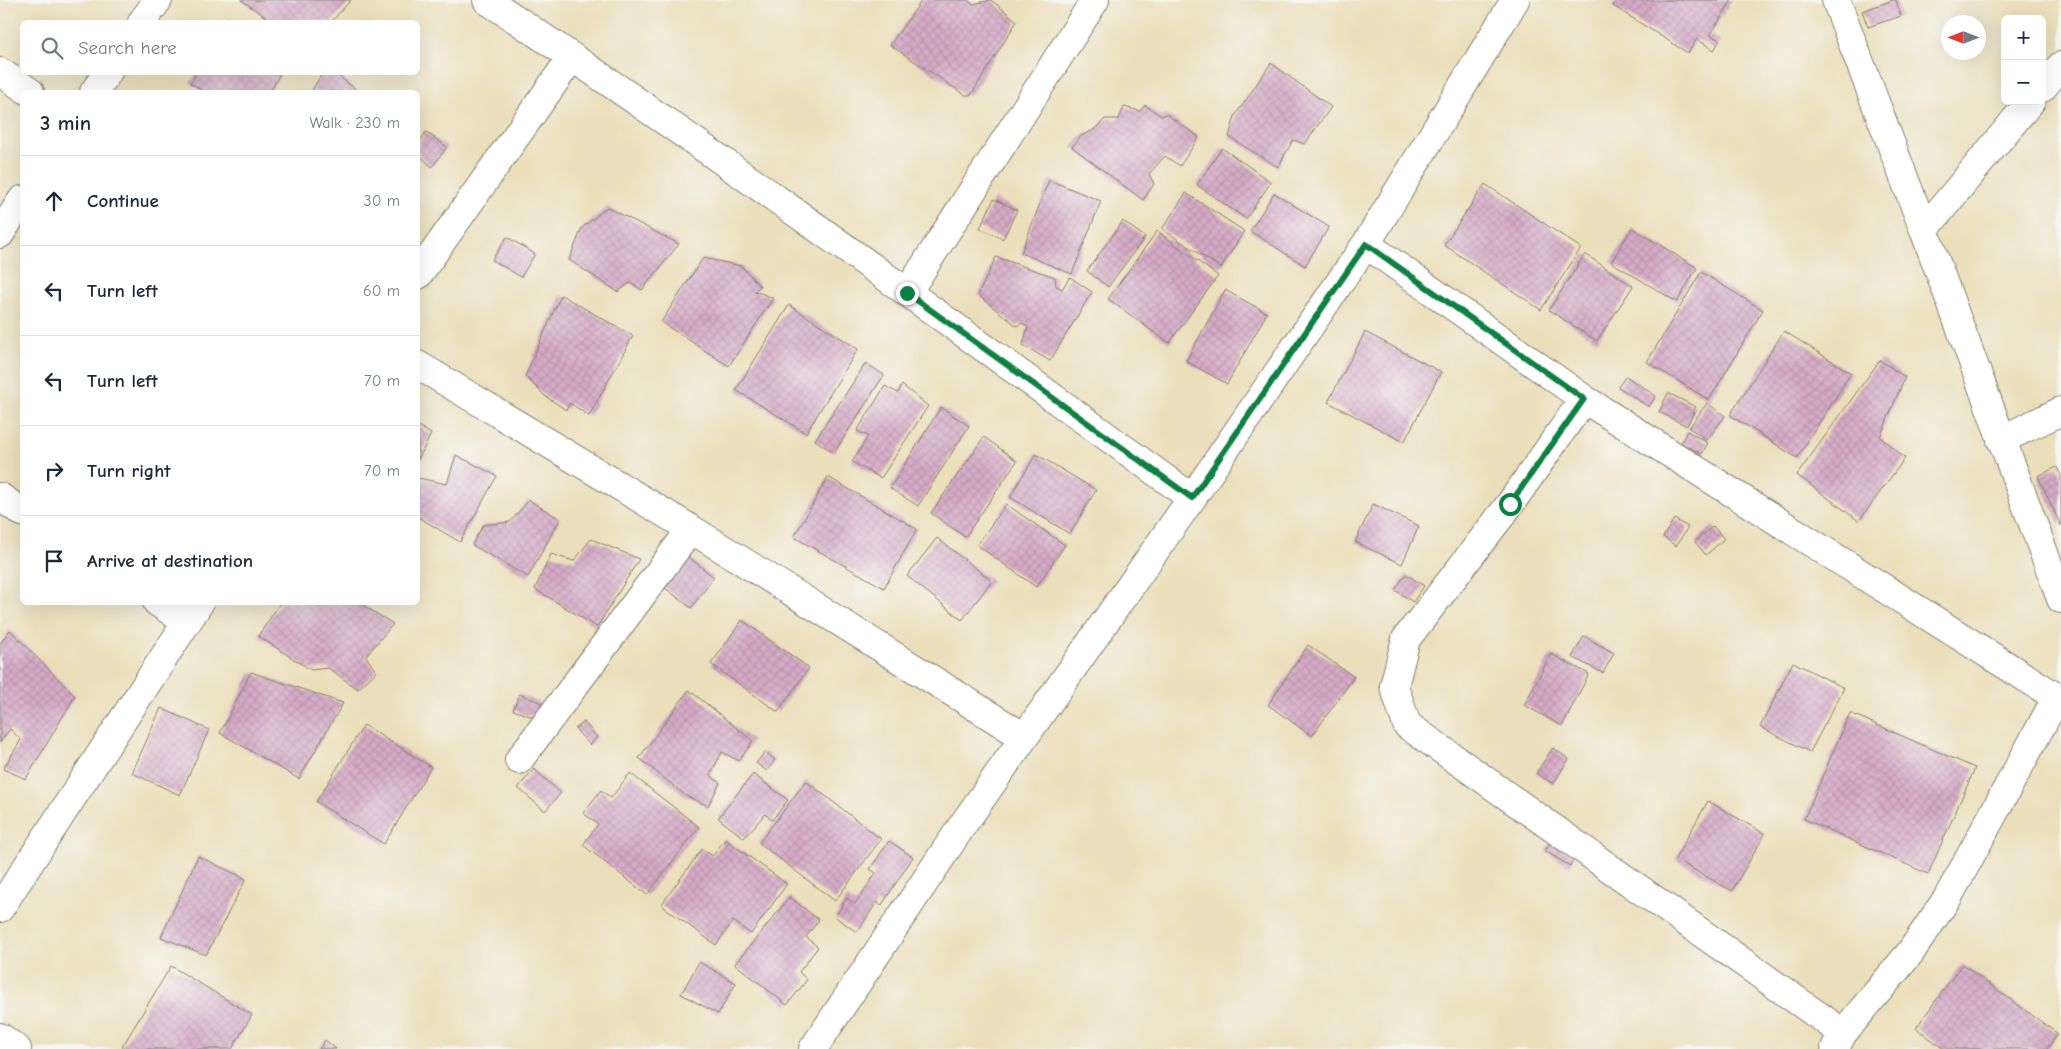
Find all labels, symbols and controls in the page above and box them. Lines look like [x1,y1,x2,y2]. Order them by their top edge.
north arrow [1941,15,1986,60]
map controls [2001,15,2046,105]
button: + [2001,15,2046,60]
search box [20,20,420,75]
icon: search [38,34,66,62]
text: Search here [78,37,177,59]
button: − [2001,60,2046,105]
text: 3 min [40,111,91,135]
text: Walk · 230 m [309,114,400,132]
icon: ahead [40,187,68,215]
text: Continue [87,190,159,212]
text: 30 m [364,192,400,210]
icon: left [40,277,68,305]
text: Turn left [87,280,158,302]
text: 60 m [363,282,400,300]
route end [896,282,919,305]
icon: left [40,367,68,395]
text: Turn left [87,370,158,392]
text: 70 m [364,372,400,390]
icon: right [40,457,68,485]
text: Turn right [87,460,171,482]
text: 70 m [364,462,400,480]
route start [1499,493,1522,516]
icon: arrive [40,547,68,575]
text: Arrive at destination [87,550,253,572]

